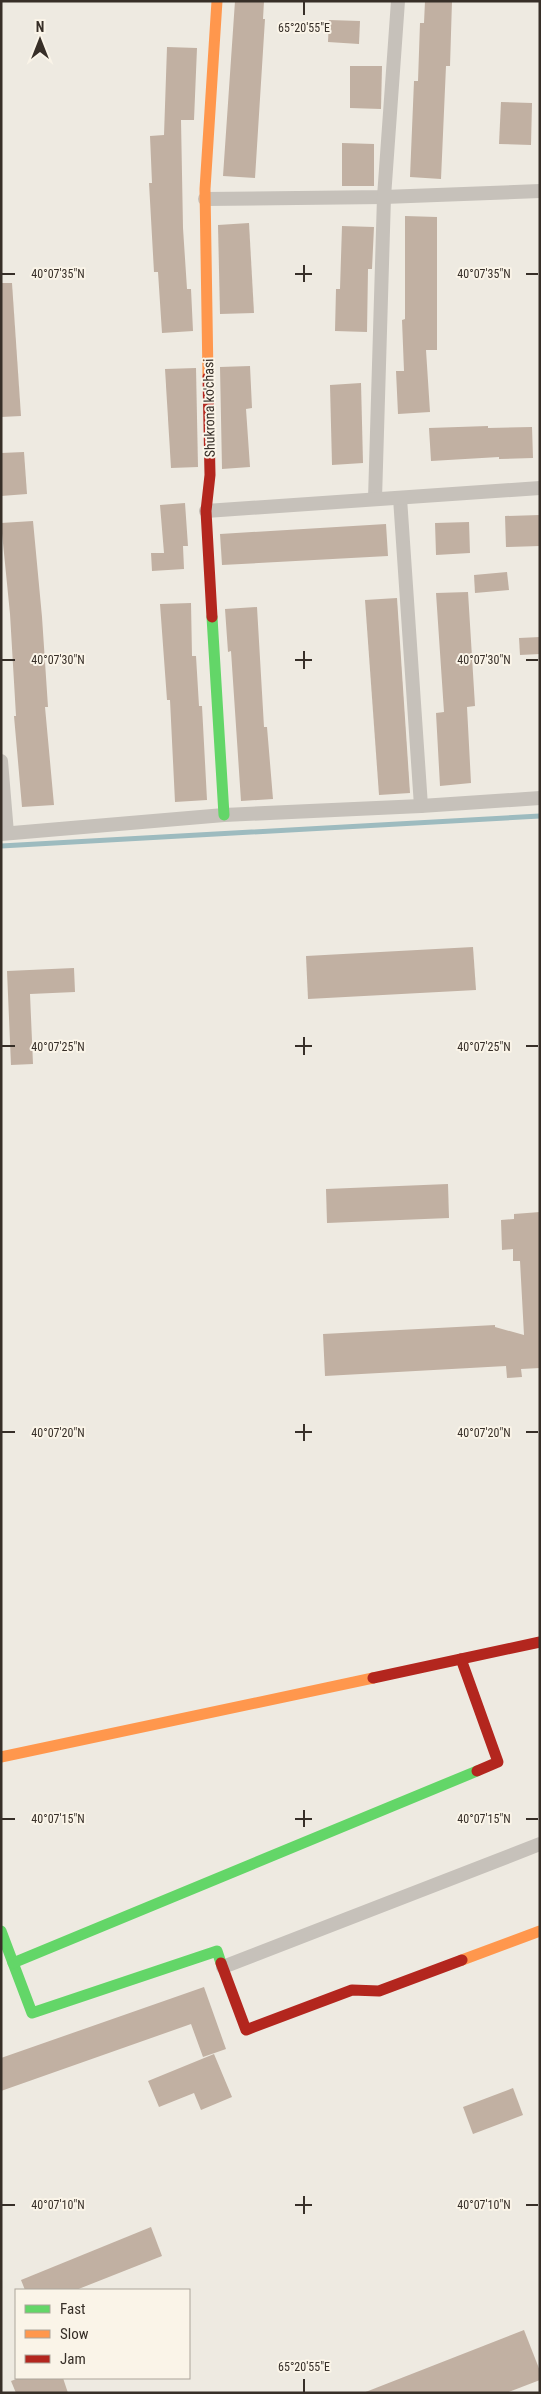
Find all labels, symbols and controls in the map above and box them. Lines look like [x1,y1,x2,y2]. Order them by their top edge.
north arrow [15,15,65,65]
text: N [36,19,44,35]
text: 65°20'55"E [278,21,330,35]
text: 40°07'35"N [31,267,85,281]
text: 40°07'35"N [457,267,511,281]
street label: Shukrona ko'chasi [200,358,218,458]
text: 40°07'30"N [31,653,85,667]
text: 40°07'30"N [457,653,511,667]
text: 40°07'25"N [31,1040,85,1054]
text: 40°07'25"N [457,1040,511,1054]
text: 40°07'20"N [31,1426,85,1440]
text: 40°07'20"N [457,1426,511,1440]
text: 40°07'15"N [31,1812,85,1826]
text: 40°07'15"N [457,1812,511,1826]
text: 40°07'10"N [31,2198,85,2212]
text: 40°07'10"N [457,2198,511,2212]
legend [15,2289,190,2379]
text: Fast [60,2300,85,2318]
text: Slow [60,2325,89,2343]
text: Jam [60,2350,86,2368]
text: 65°20'55"E [278,2360,330,2374]

